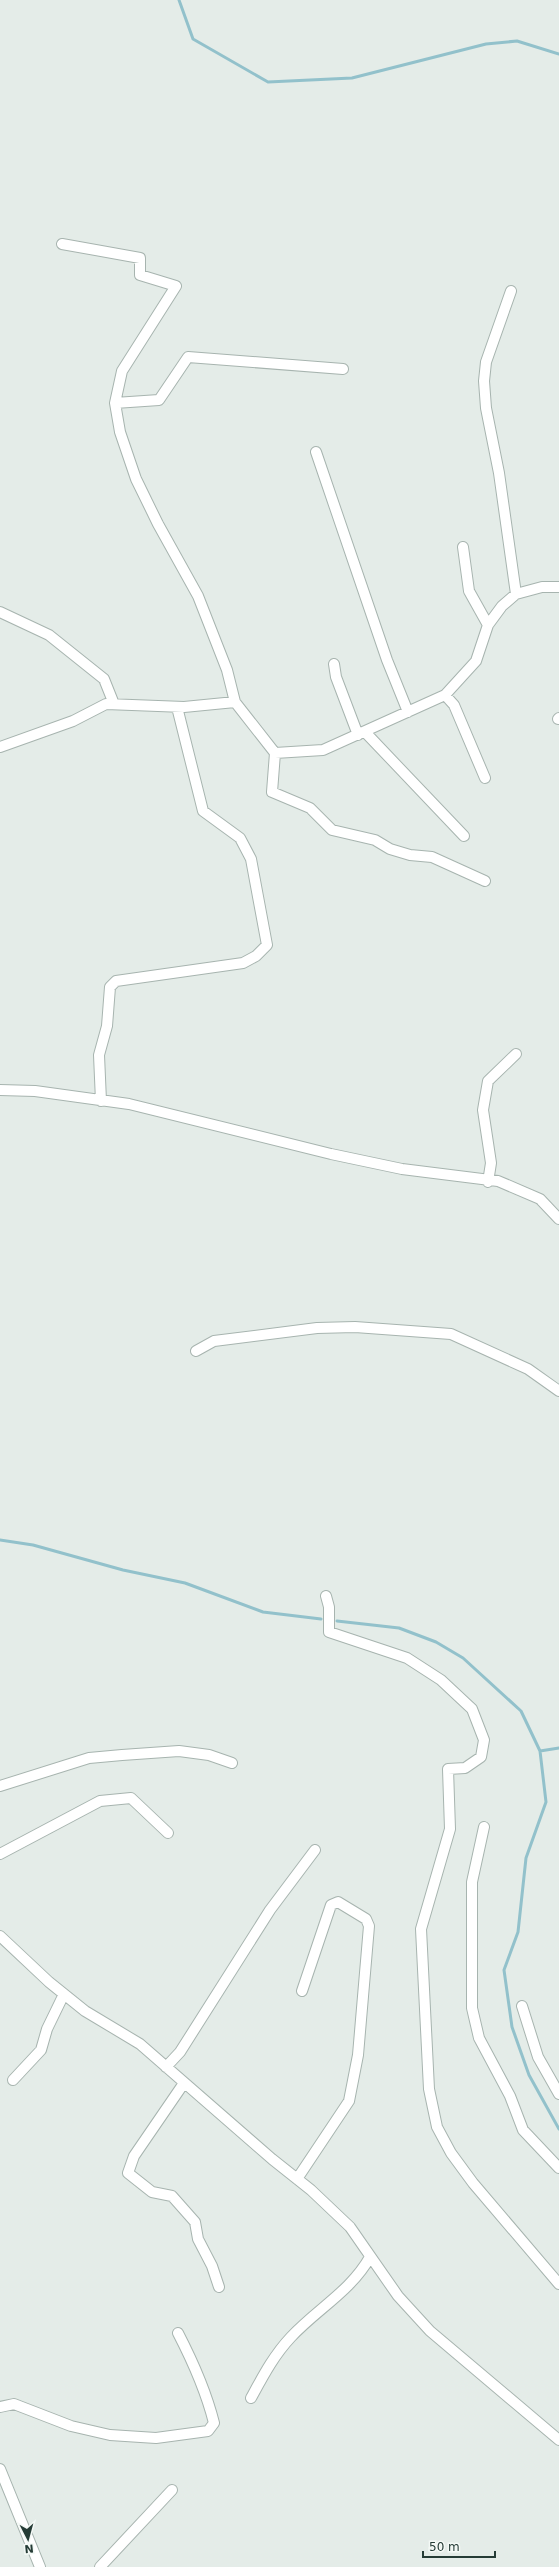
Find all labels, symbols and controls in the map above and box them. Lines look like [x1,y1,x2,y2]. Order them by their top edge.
north arrow [8,2519,48,2559]
scale bar [423,2533,495,2559]
text: 50 m [429,2540,460,2554]
text: N [24,2542,34,2555]

